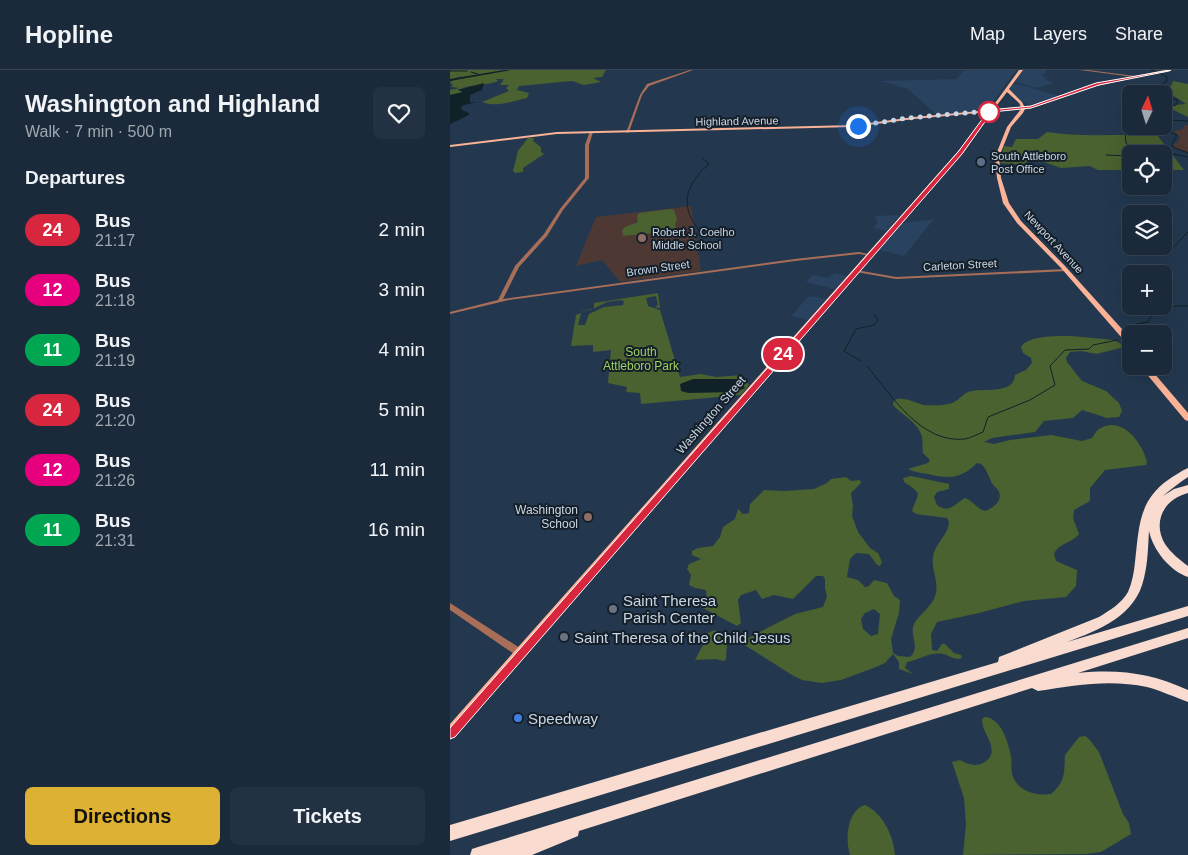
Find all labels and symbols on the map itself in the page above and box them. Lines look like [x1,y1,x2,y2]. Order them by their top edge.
north arrow [1122,85,1172,135]
unlabelled marker [978,101,1000,123]
street label: Highland Avenue [695,114,779,128]
your location [846,114,871,139]
place label: South Attleboro Post Office [991,150,1066,175]
marker: South Attleboro Post Office [975,156,987,168]
street label: Newport Avenue [1022,208,1086,276]
place label: Robert J. Coelho Middle School [652,226,735,251]
marker: Robert J. Coelho Middle School [636,232,648,244]
street label: Carleton Street [923,257,997,273]
street label: Brown Street [626,258,690,278]
line badge: 24 [760,338,806,370]
park label: South Attleboro Park [603,345,680,373]
street label: Washington Street [673,373,749,457]
place label: Washington School [515,503,578,531]
marker: Washington School [582,511,594,523]
place label: Saint Theresa Parish Center [623,592,717,626]
marker: Saint Theresa Parish Center [607,603,619,615]
place label: Saint Theresa of the Child Jesus [574,629,791,646]
marker: Saint Theresa of the Child Jesus [558,631,570,643]
place label: Speedway [528,710,599,727]
marker: Speedway [512,712,524,724]

